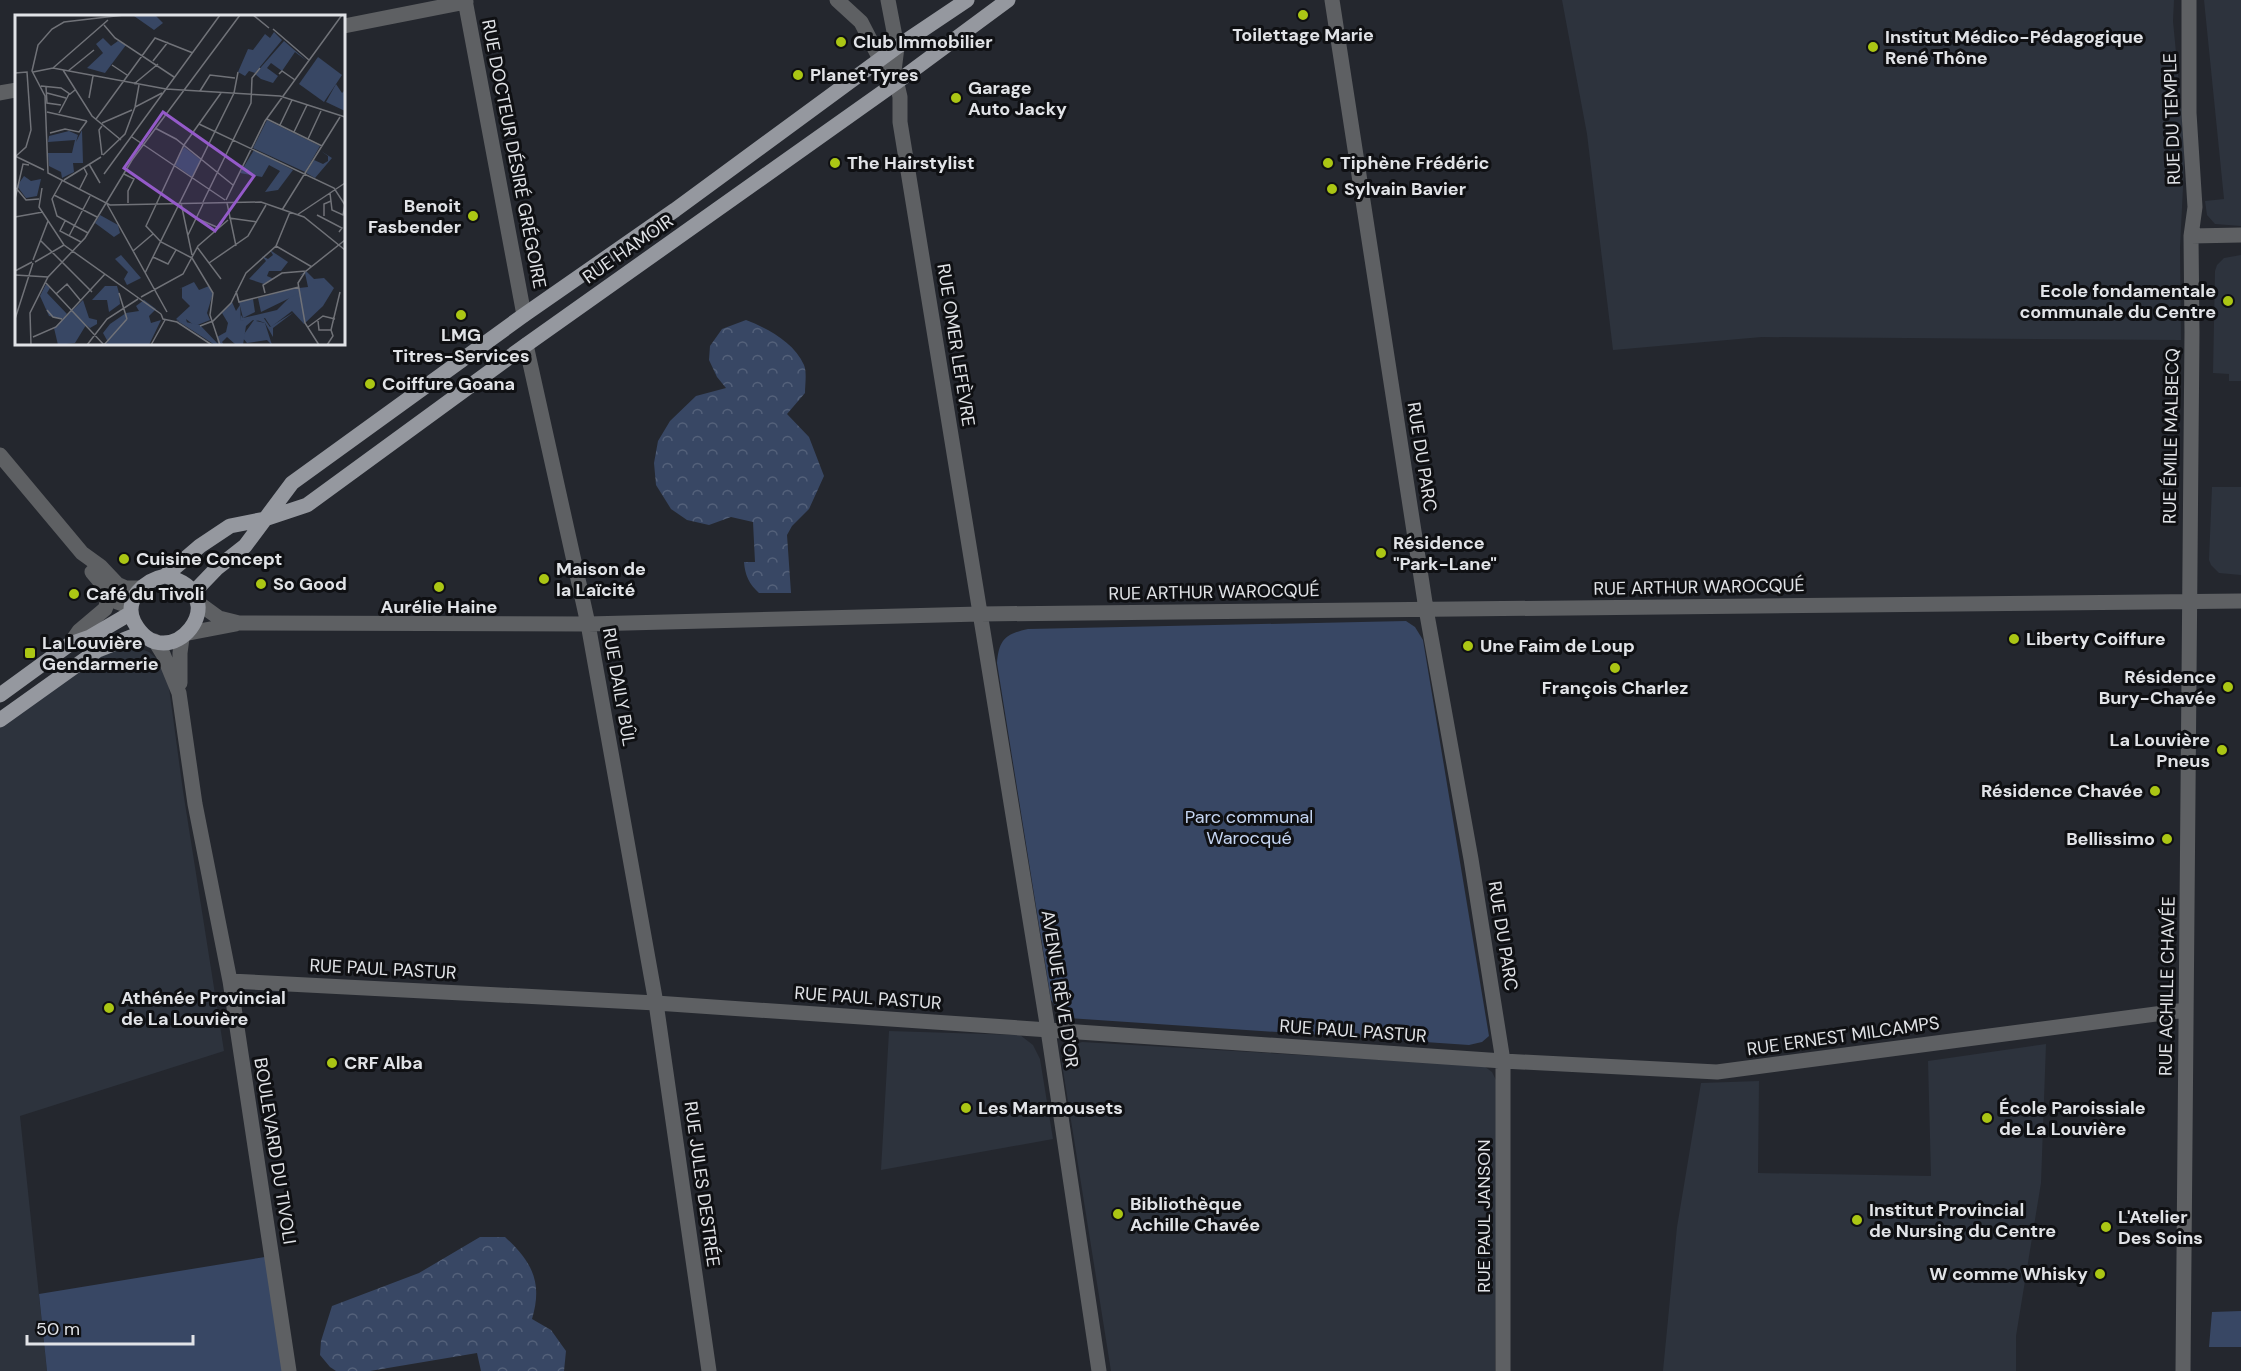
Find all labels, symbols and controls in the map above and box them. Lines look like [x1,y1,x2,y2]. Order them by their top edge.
marker: Toilettage Marie [1296,8,1310,22]
inset map [15,15,345,345]
street label: RUE DOCTEUR DÉSIRÉ GRÉGOIRE [476,17,552,291]
place label: Toilettage Marie [1232,23,1374,47]
place label: Institut Médico-Pédagogique René Thône [1885,25,2144,70]
place label: Club Immobilier [853,30,993,54]
marker: Club Immobilier [834,35,848,49]
marker: Institut Médico-Pédagogique René Thône [1866,40,1880,54]
street label: RUE DU TEMPLE [2158,53,2186,185]
place label: Planet Tyres [810,63,919,87]
marker: Planet Tyres [791,68,805,82]
place label: Garage Auto Jacky [968,76,1067,121]
marker: Garage Auto Jacky [949,91,963,105]
place label: The Hairstylist [847,151,974,175]
place label: Tiphène Frédéric [1340,151,1490,175]
marker: The Hairstylist [828,156,842,170]
marker: Tiphène Frédéric [1321,156,1335,170]
place label: Sylvain Bavier [1344,177,1466,201]
marker: Sylvain Bavier [1325,182,1339,196]
place label: Benoit Fasbender [368,194,461,239]
marker: Benoit Fasbender [466,209,480,223]
street label: RUE HAMOIR [578,209,678,289]
street label: RUE OMER LEFÈVRE [931,262,981,428]
place label: Ecole fondamentale communale du Centre [2019,279,2216,324]
marker: Ecole fondamentale communale du Centre [2221,294,2235,308]
marker: LMG Titres-Services [454,308,468,322]
place label: LMG Titres-Services [393,323,529,368]
street label: RUE ÉMILE MALBECQ [2157,348,2185,524]
place label: Coiffure Goana [382,372,515,396]
marker: Coiffure Goana [363,377,377,391]
street label: RUE DU PARC [1401,400,1443,514]
place label: Résidence "Park-Lane" [1393,531,1497,576]
marker: Résidence "Park-Lane" [1374,546,1388,560]
place label: Cuisine Concept [136,547,282,571]
marker: Cuisine Concept [117,552,131,566]
place label: Maison de la Laïcité [556,557,646,602]
place label: So Good [273,572,347,596]
marker: Maison de la Laïcité [537,572,551,586]
street label: RUE ARTHUR WAROCQUÉ [1593,573,1805,601]
marker: So Good [254,577,268,591]
street label: RUE ARTHUR WAROCQUÉ [1108,578,1320,606]
marker: Aurélie Haine [432,580,446,594]
place label: Café du Tivoli [86,582,204,606]
marker: Café du Tivoli [67,587,81,601]
place label: Aurélie Haine [381,595,498,619]
street label: RUE DAILY BÛL [597,626,641,748]
place label: Liberty Coiffure [2026,627,2166,651]
place label: La Louvière Gendarmerie [42,631,159,676]
marker: Liberty Coiffure [2007,632,2021,646]
place label: Une Faim de Loup [1480,634,1635,658]
marker: Une Faim de Loup [1461,639,1475,653]
marker: La Louvière Gendarmerie [23,646,37,660]
marker: François Charlez [1608,661,1622,675]
place label: Résidence Bury-Chavée [2099,665,2216,710]
place label: François Charlez [1542,676,1688,700]
marker: Résidence Bury-Chavée [2221,680,2235,694]
place label: La Louvière Pneus [2109,728,2210,773]
marker: La Louvière Pneus [2215,743,2229,757]
place label: Résidence Chavée [1981,779,2143,803]
marker: Résidence Chavée [2148,784,2162,798]
park label: Parc communal Warocqué [1185,805,1313,850]
place label: Bellissimo [2066,827,2155,851]
marker: Bellissimo [2160,832,2174,846]
street label: RUE DU PARC [1482,879,1524,993]
street label: RUE ACHILLE CHAVÉE [2153,896,2181,1076]
street label: AVENUE RÊVE D'OR [1036,908,1084,1070]
street label: RUE PAUL PASTUR [309,953,457,985]
street label: RUE PAUL PASTUR [794,981,942,1015]
place label: Athénée Provincial de La Louvière [121,986,286,1031]
marker: Athénée Provincial de La Louvière [102,1001,116,1015]
street label: RUE ERNEST MILCAMPS [1745,1011,1941,1061]
street label: RUE PAUL PASTUR [1279,1014,1427,1048]
place label: CRF Alba [344,1051,423,1075]
street label: BOULEVARD DU TIVOLI [248,1056,302,1246]
marker: CRF Alba [325,1056,339,1070]
place label: Les Marmousets [978,1096,1123,1120]
place label: École Paroissiale de La Louvière [1999,1096,2146,1141]
street label: RUE JULES DESTRÉE [678,1100,726,1268]
marker: Les Marmousets [959,1101,973,1115]
marker: École Paroissiale de La Louvière [1980,1111,1994,1125]
street label: RUE PAUL JANSON [1472,1139,1496,1293]
place label: Bibliothèque Achille Chavée [1130,1192,1260,1237]
place label: Institut Provincial de Nursing du Centre [1869,1198,2056,1243]
place label: L'Atelier Des Soins [2118,1205,2203,1250]
marker: Bibliothèque Achille Chavée [1111,1207,1125,1221]
marker: Institut Provincial de Nursing du Centre [1850,1213,1864,1227]
marker: L'Atelier Des Soins [2099,1220,2113,1234]
place label: W comme Whisky [1929,1262,2088,1286]
marker: W comme Whisky [2093,1267,2107,1281]
scale bar [27,1308,194,1346]
text: 50 m [36,1317,80,1341]

